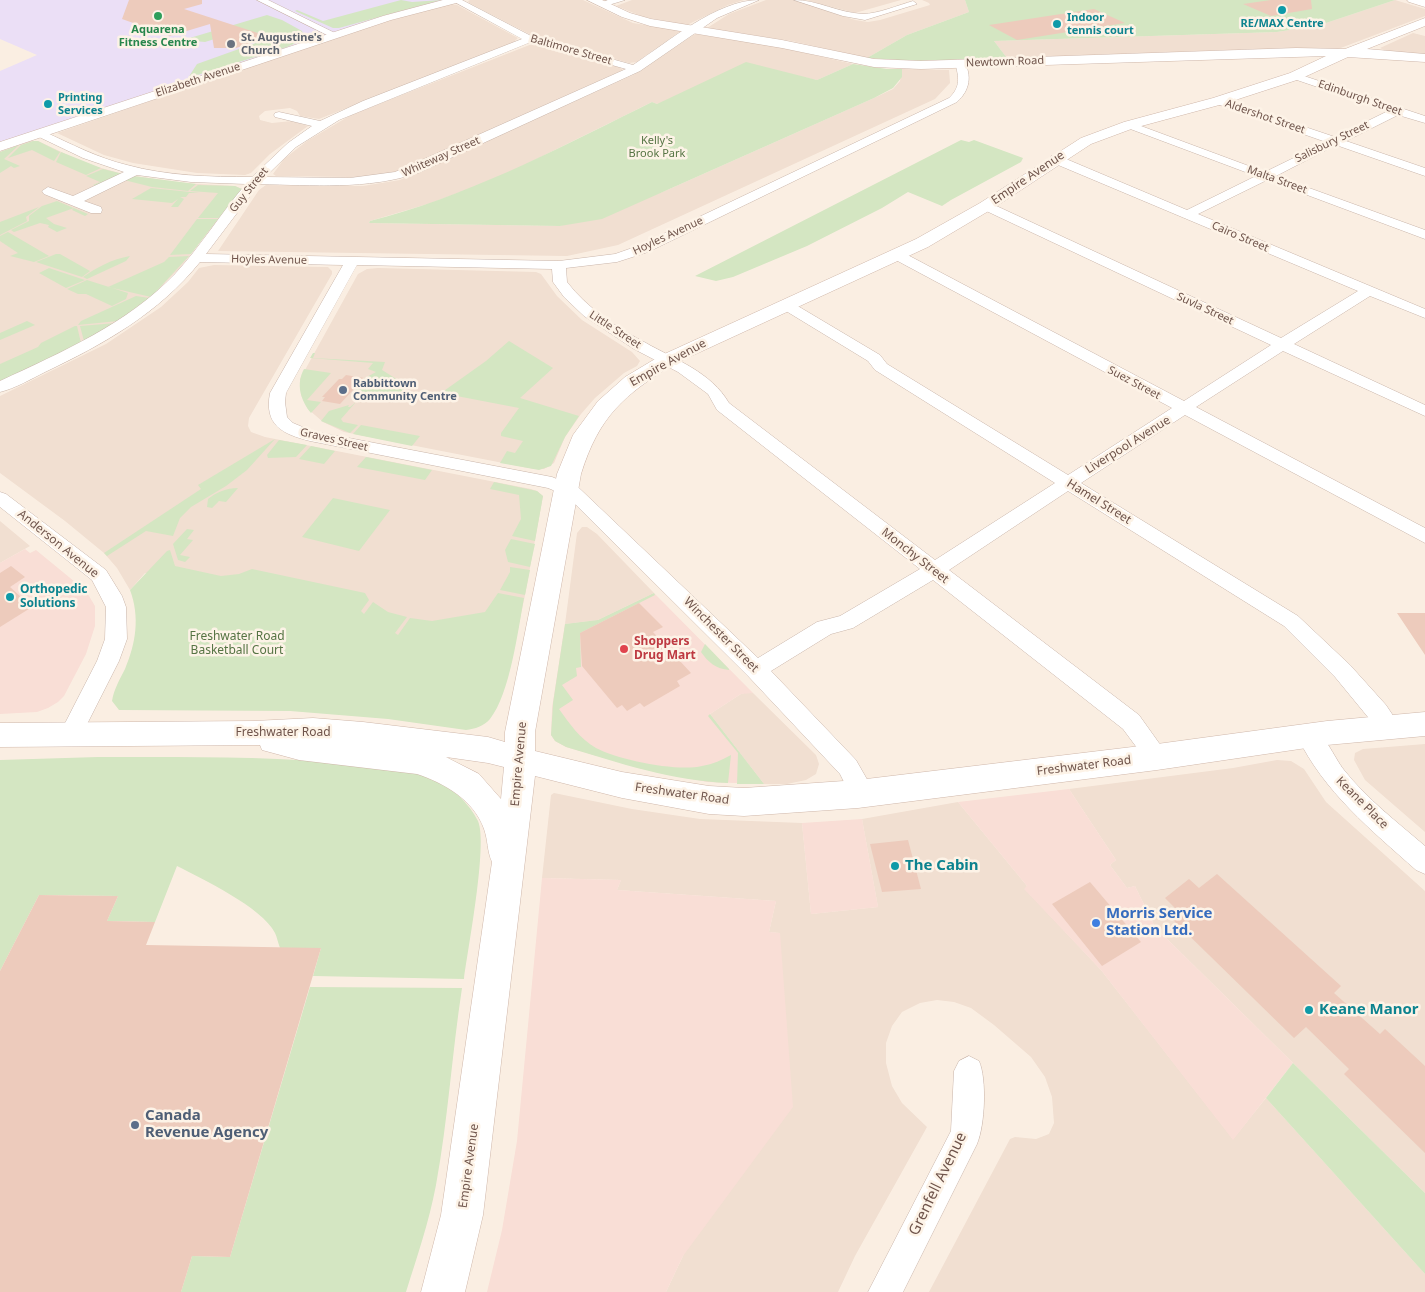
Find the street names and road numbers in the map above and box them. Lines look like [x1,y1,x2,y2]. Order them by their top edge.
street label: Baltimore Street [529,32,613,68]
street label: Newtown Road [966,54,1044,70]
street label: Elizabeth Avenue [154,60,242,100]
street label: Edinburgh Street [1316,77,1404,119]
street label: Aldershot Street [1223,97,1307,137]
street label: Salisbury Street [1293,118,1371,166]
street label: Whiteway Street [400,134,482,180]
street label: Empire Avenue [989,148,1067,208]
street label: Malta Street [1245,163,1309,197]
street label: Guy Street [227,165,271,215]
street label: Hoyles Avenue [631,214,705,258]
street label: Cairo Street [1210,219,1270,255]
street label: Hoyles Avenue [231,253,307,267]
street label: Suvla Street [1175,290,1235,328]
street label: Little Street [587,308,643,352]
street label: Empire Avenue [627,336,709,390]
street label: Suez Street [1105,364,1163,402]
street label: Liverpool Avenue [1083,413,1173,477]
street label: Graves Street [299,426,369,454]
street label: Hamel Street [1064,476,1134,528]
street label: Anderson Avenue [15,507,101,581]
street label: Monchy Street [878,525,952,587]
street label: Winchester Street [681,595,761,675]
street label: Empire Avenue [508,721,530,807]
street label: Freshwater Road [235,726,331,740]
street label: Freshwater Road [1036,753,1132,779]
street label: Keane Place [1333,774,1391,832]
street label: Freshwater Road [634,780,730,808]
street label: Empire Avenue [456,1123,482,1209]
street label: Grenfell Avenue [905,1130,971,1238]

